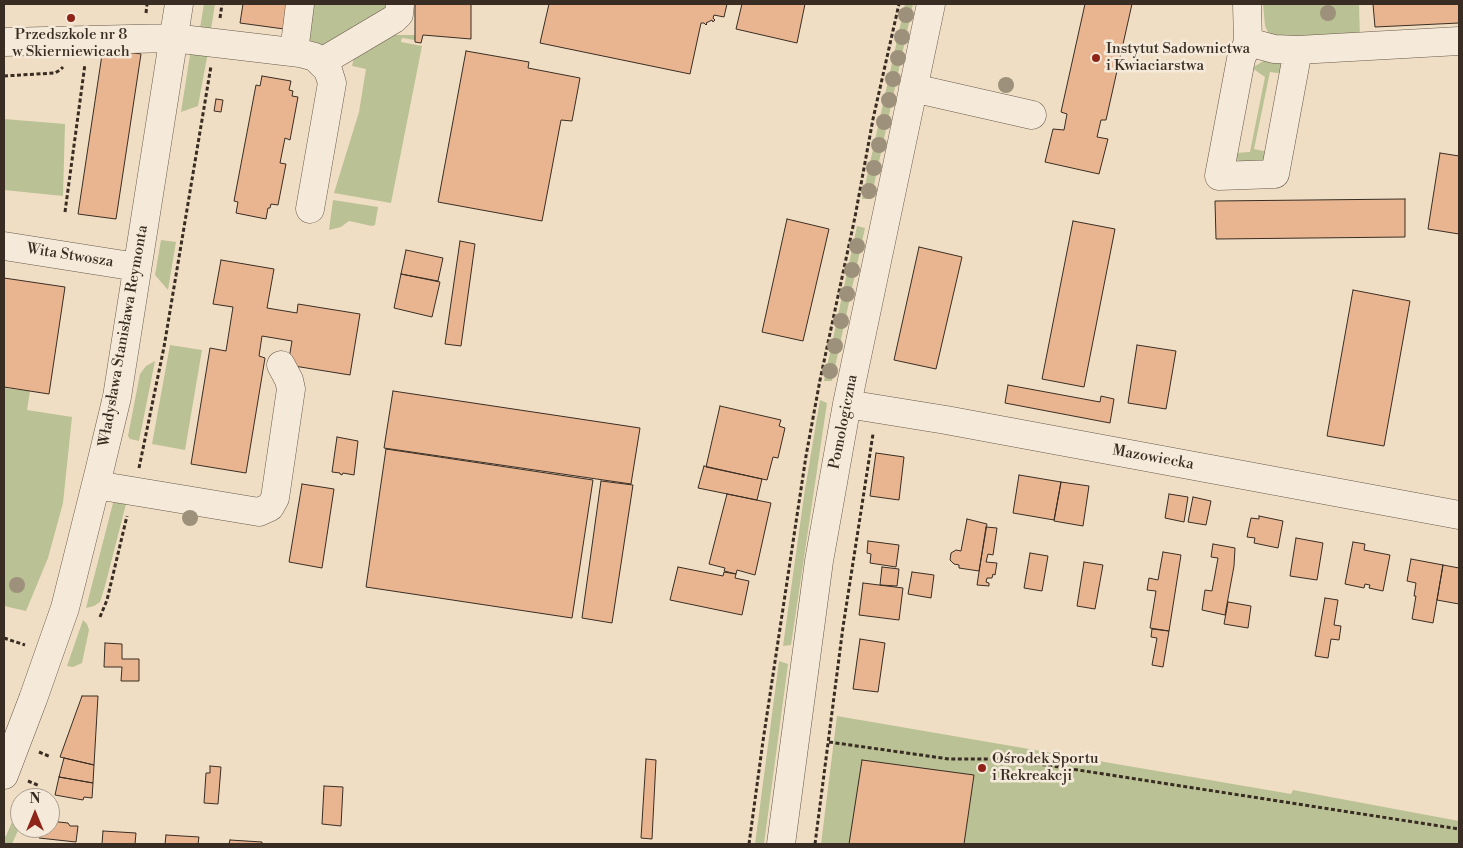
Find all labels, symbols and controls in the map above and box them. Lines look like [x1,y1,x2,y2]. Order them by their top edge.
marker: Przedszkole nr 8 w Skierniewicach [65,12,77,24]
place label: Przedszkole nr 8 w Skierniewicach [12,26,130,61]
place label: Instytut Sadownictwa i Kwiaciarstwa [1106,40,1250,75]
marker: Instytut Sadownictwa i Kwiaciarstwa [1090,52,1102,64]
street label: Władysława Stanisława Reymonta [96,224,152,448]
street label: Wita Stwosza [25,240,115,272]
street label: Pomologiczna [826,373,862,471]
street label: Mazowiecka [1111,442,1195,474]
place label: Ośrodek Sportu i Rekreakcji [992,750,1099,785]
marker: Ośrodek Sportu i Rekreakcji [976,762,988,774]
north arrow [10,788,60,838]
text: N [29,790,41,808]

